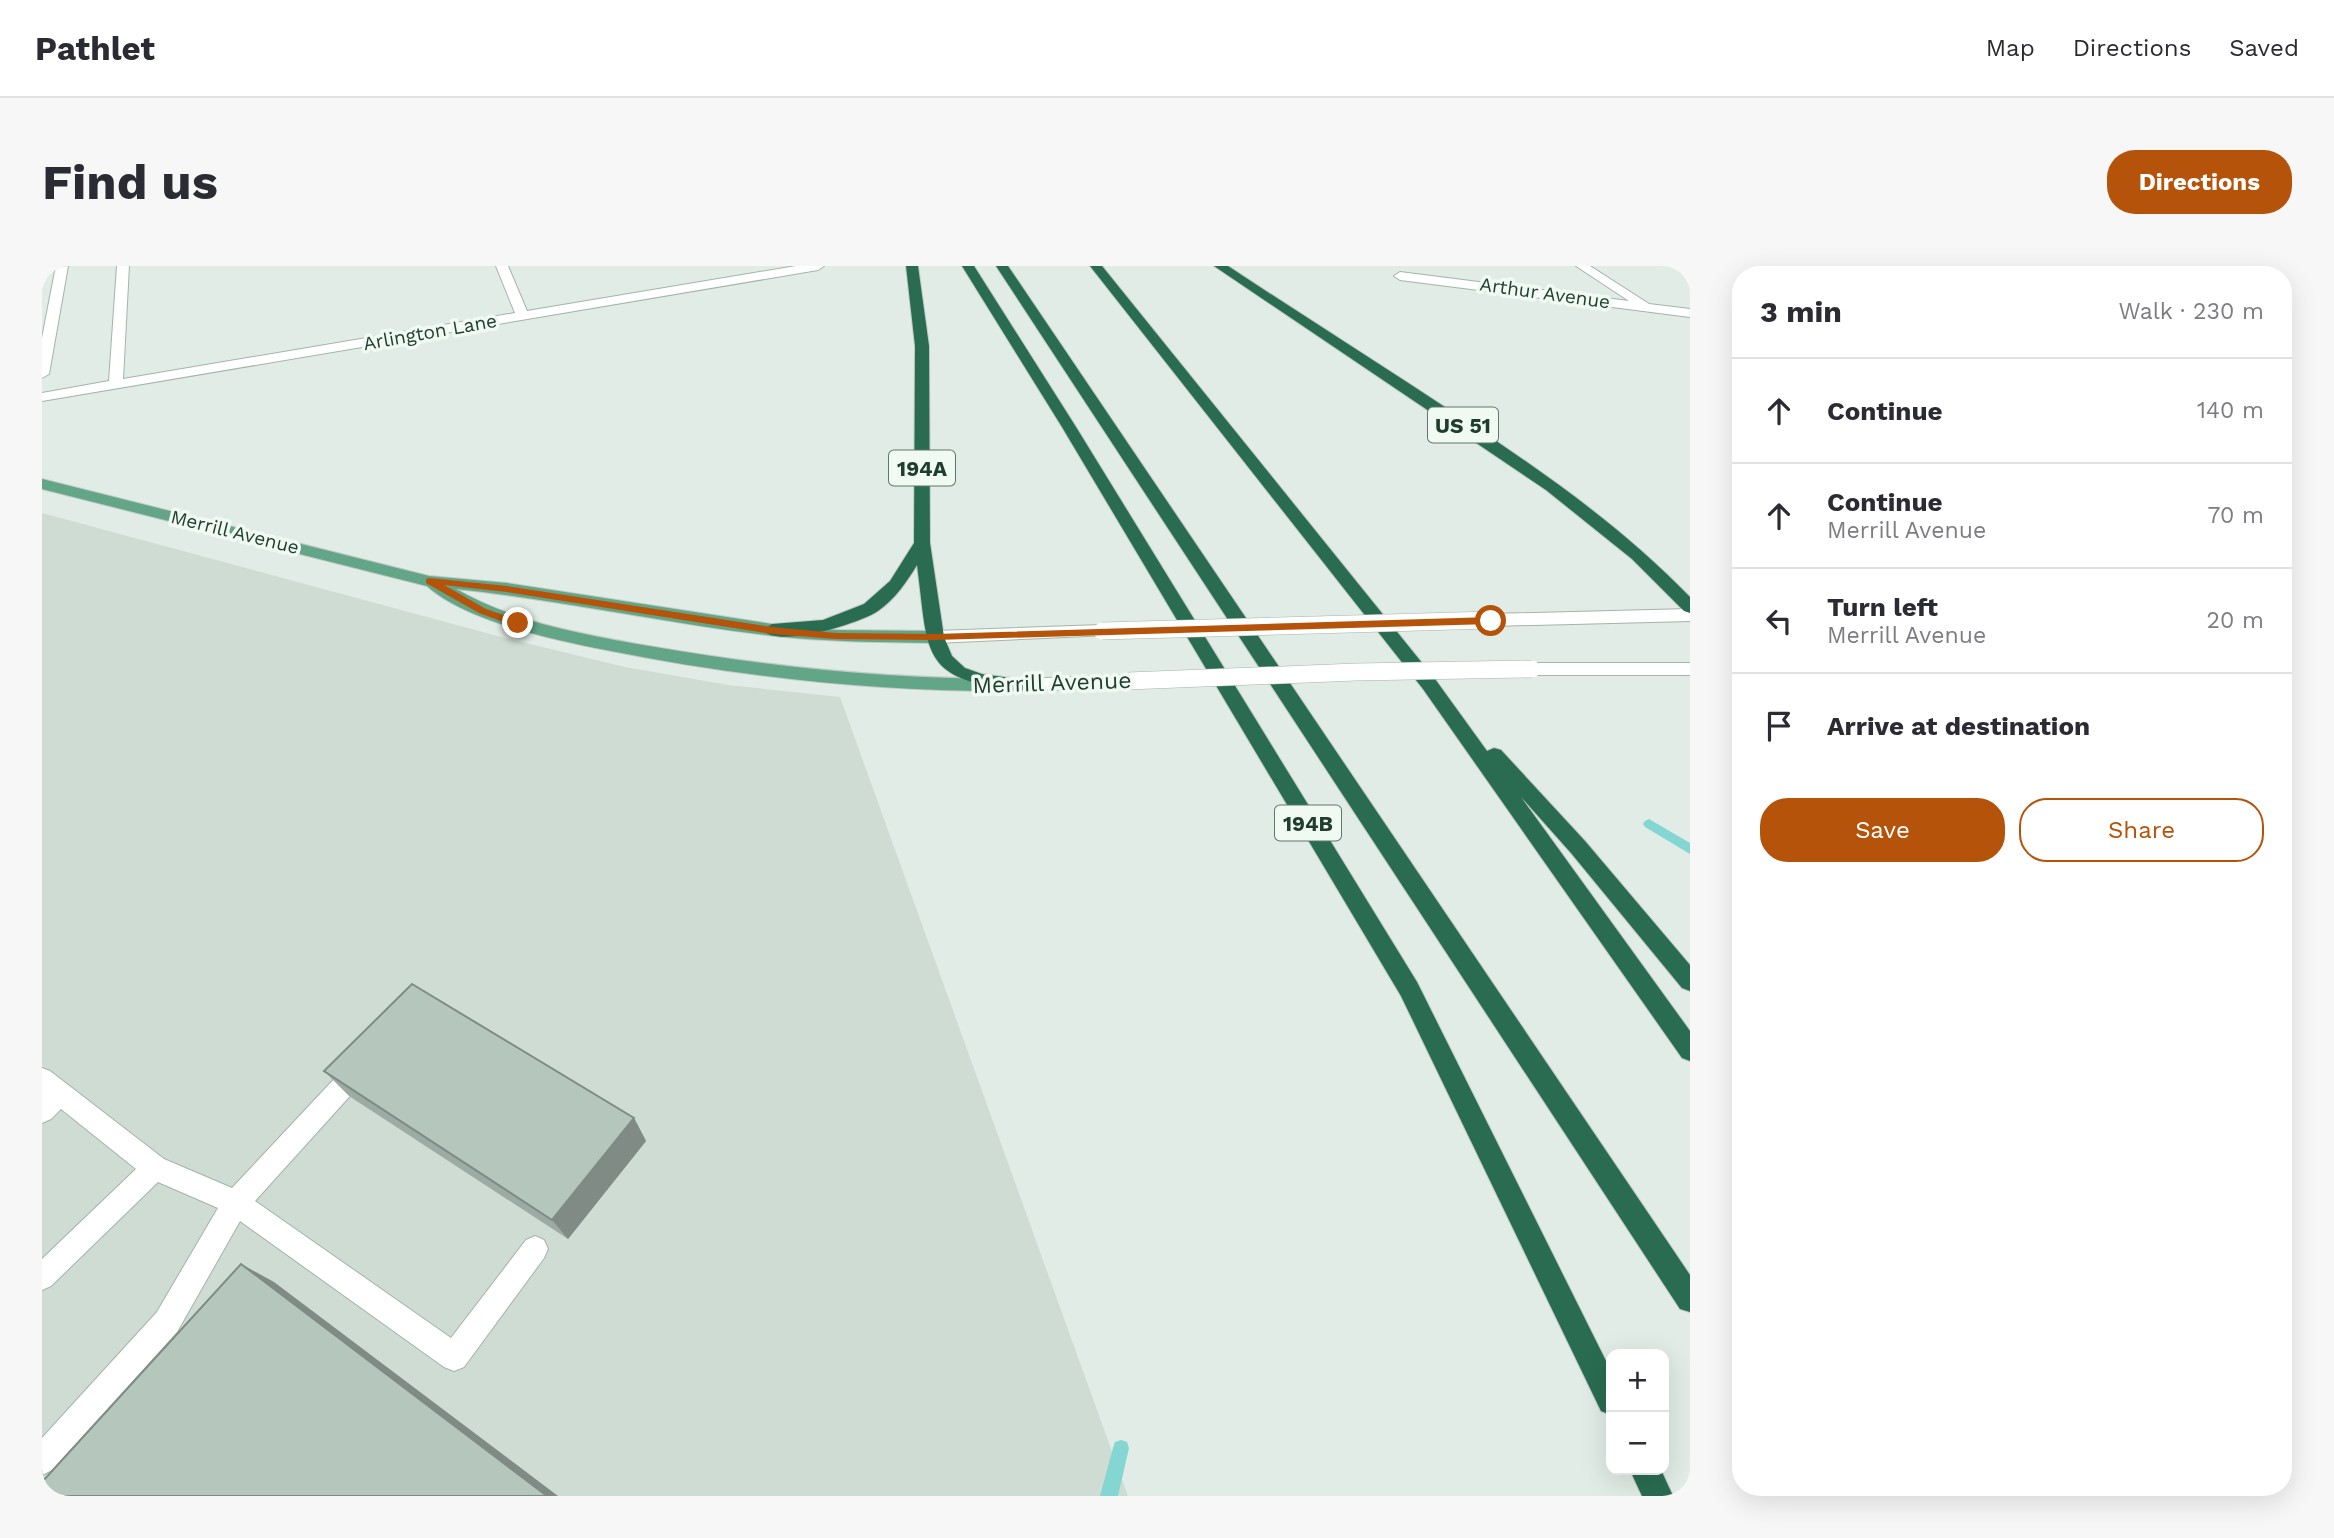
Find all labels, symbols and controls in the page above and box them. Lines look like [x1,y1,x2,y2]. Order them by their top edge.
text: Pathlet [35,29,155,68]
text: Map [1986,34,2035,62]
text: Directions [2073,34,2191,62]
text: Saved [2229,34,2299,62]
button: Directions [2107,150,2292,214]
text: Find us [42,153,218,211]
street label: Arthur Avenue [1478,272,1612,314]
text: 3 min [1760,294,1842,329]
text: Walk · 230 m [2118,298,2264,325]
street label: Arlington Lane [361,309,499,355]
icon: ahead [1760,392,1798,430]
text: Continue [1827,396,1943,426]
text: 140 m [2197,397,2264,424]
road number: US 51 [1428,408,1498,442]
road number: 194A [889,450,955,486]
text: Continue [1827,487,1943,517]
icon: ahead [1760,497,1798,535]
text: 70 m [2207,502,2264,529]
street label: Merrill Avenue [168,505,302,559]
text: Merrill Avenue [1827,517,1986,544]
text: Turn left [1827,592,1938,622]
icon: left [1760,602,1798,640]
route start [1475,605,1506,636]
route end [502,607,533,638]
text: 20 m [2207,607,2264,634]
text: Merrill Avenue [1827,622,1986,649]
street label: Merrill Avenue [972,667,1132,699]
icon: arrive [1760,707,1798,745]
text: Arrive at destination [1827,711,2090,741]
button: Save [1760,798,2005,862]
button: Share [2019,798,2264,862]
road number: 194B [1275,806,1341,840]
map controls [1606,1349,1669,1475]
button: + [1606,1349,1669,1412]
button: − [1606,1412,1669,1475]

